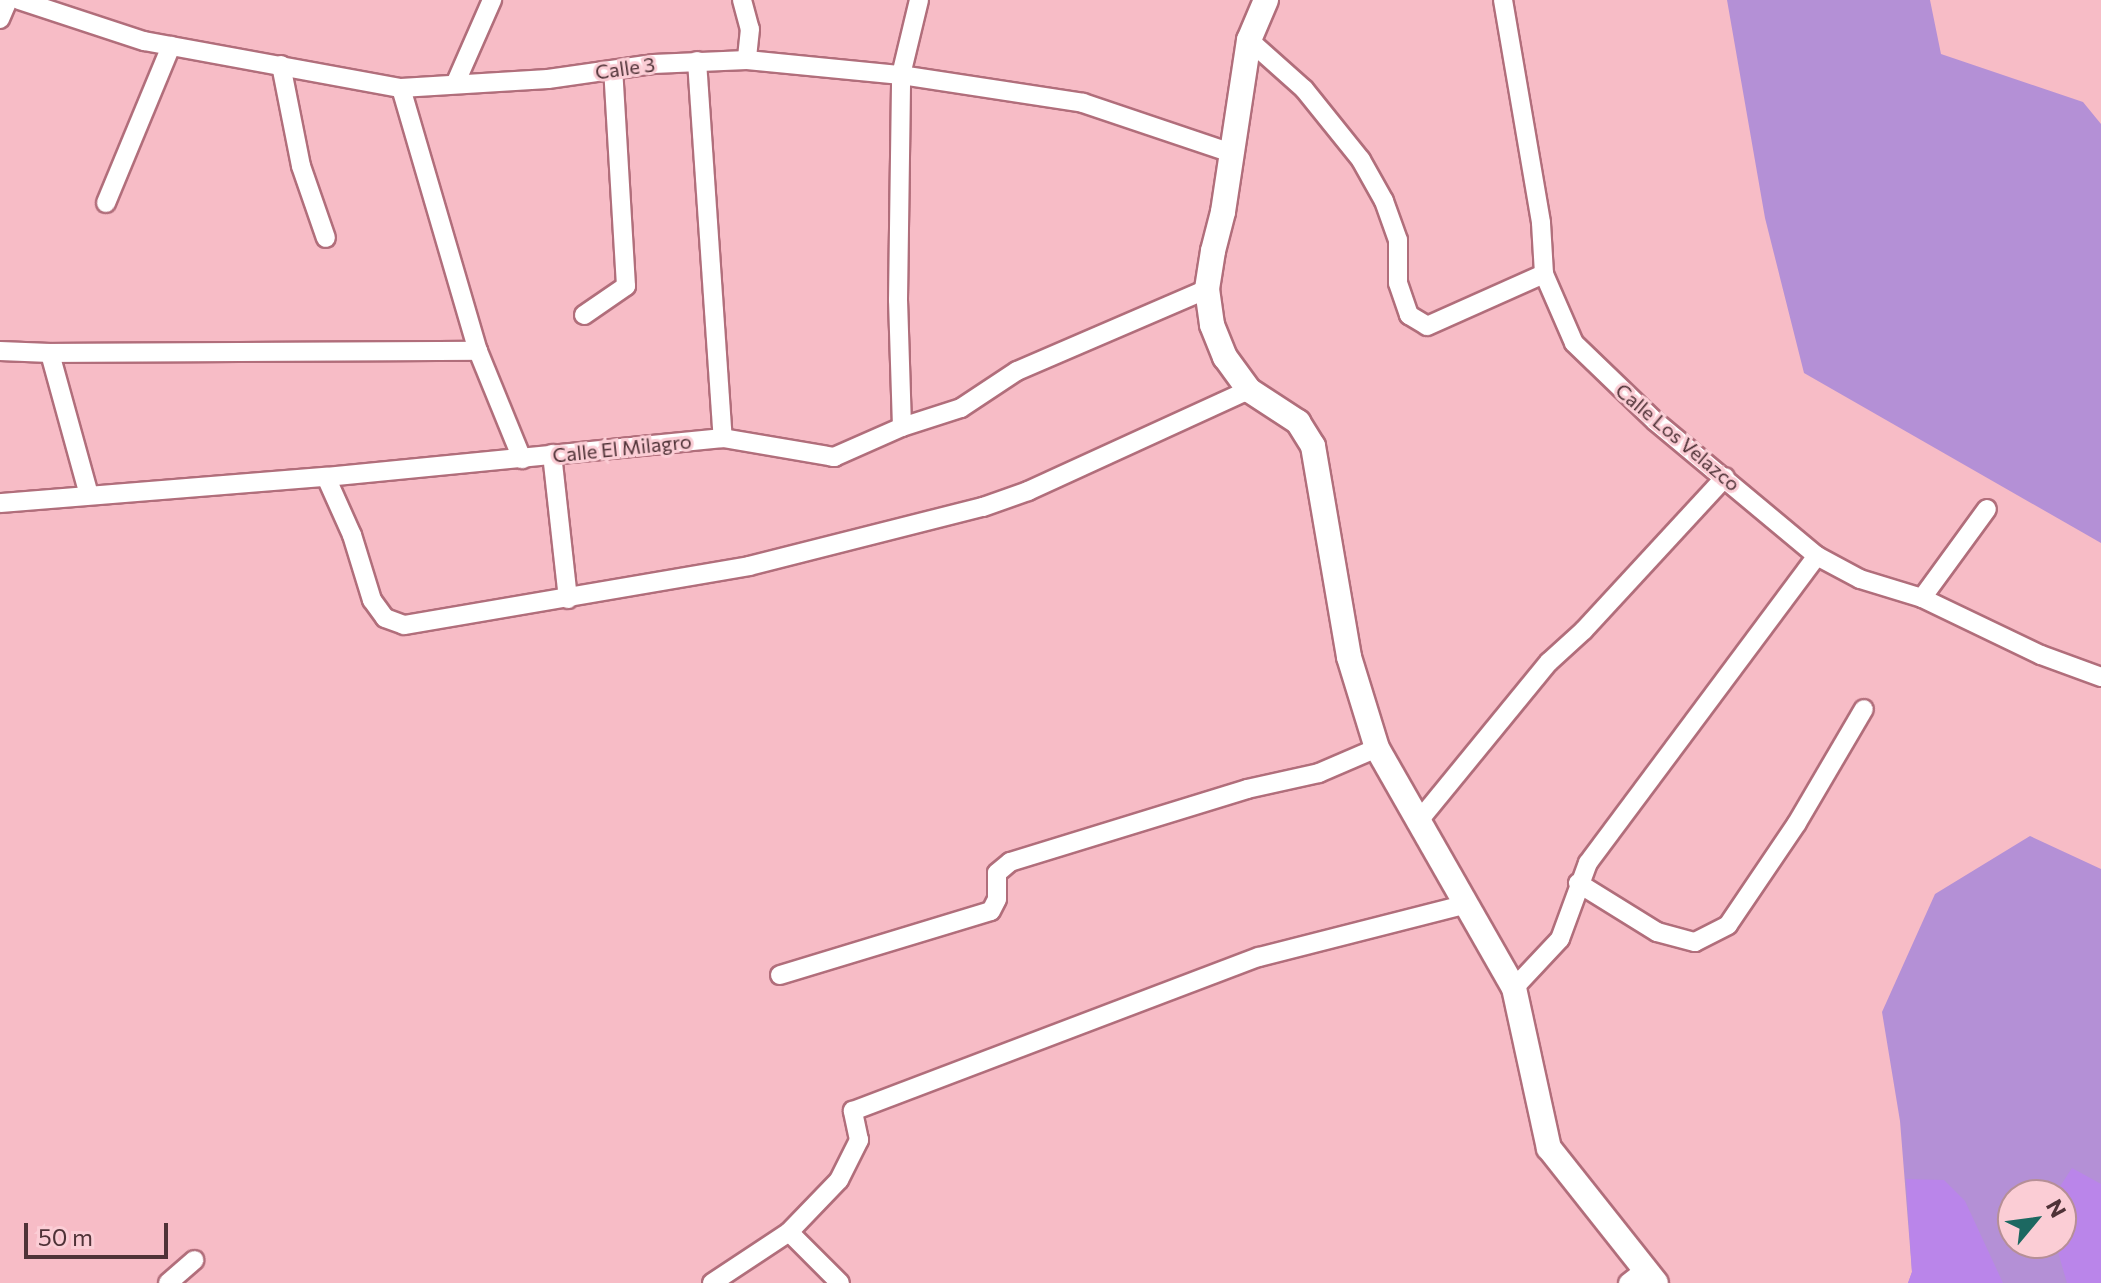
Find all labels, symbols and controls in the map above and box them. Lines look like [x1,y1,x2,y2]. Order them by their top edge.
street label: Calle 3 [594,52,656,84]
street label: Calle Los Velazco [1611,378,1745,496]
street label: Calle El Milagro [551,429,693,467]
north arrow [1997,1179,2077,1259]
text: N [2041,1194,2072,1222]
scale bar [28,1207,172,1257]
text: 50 m [38,1222,93,1251]

